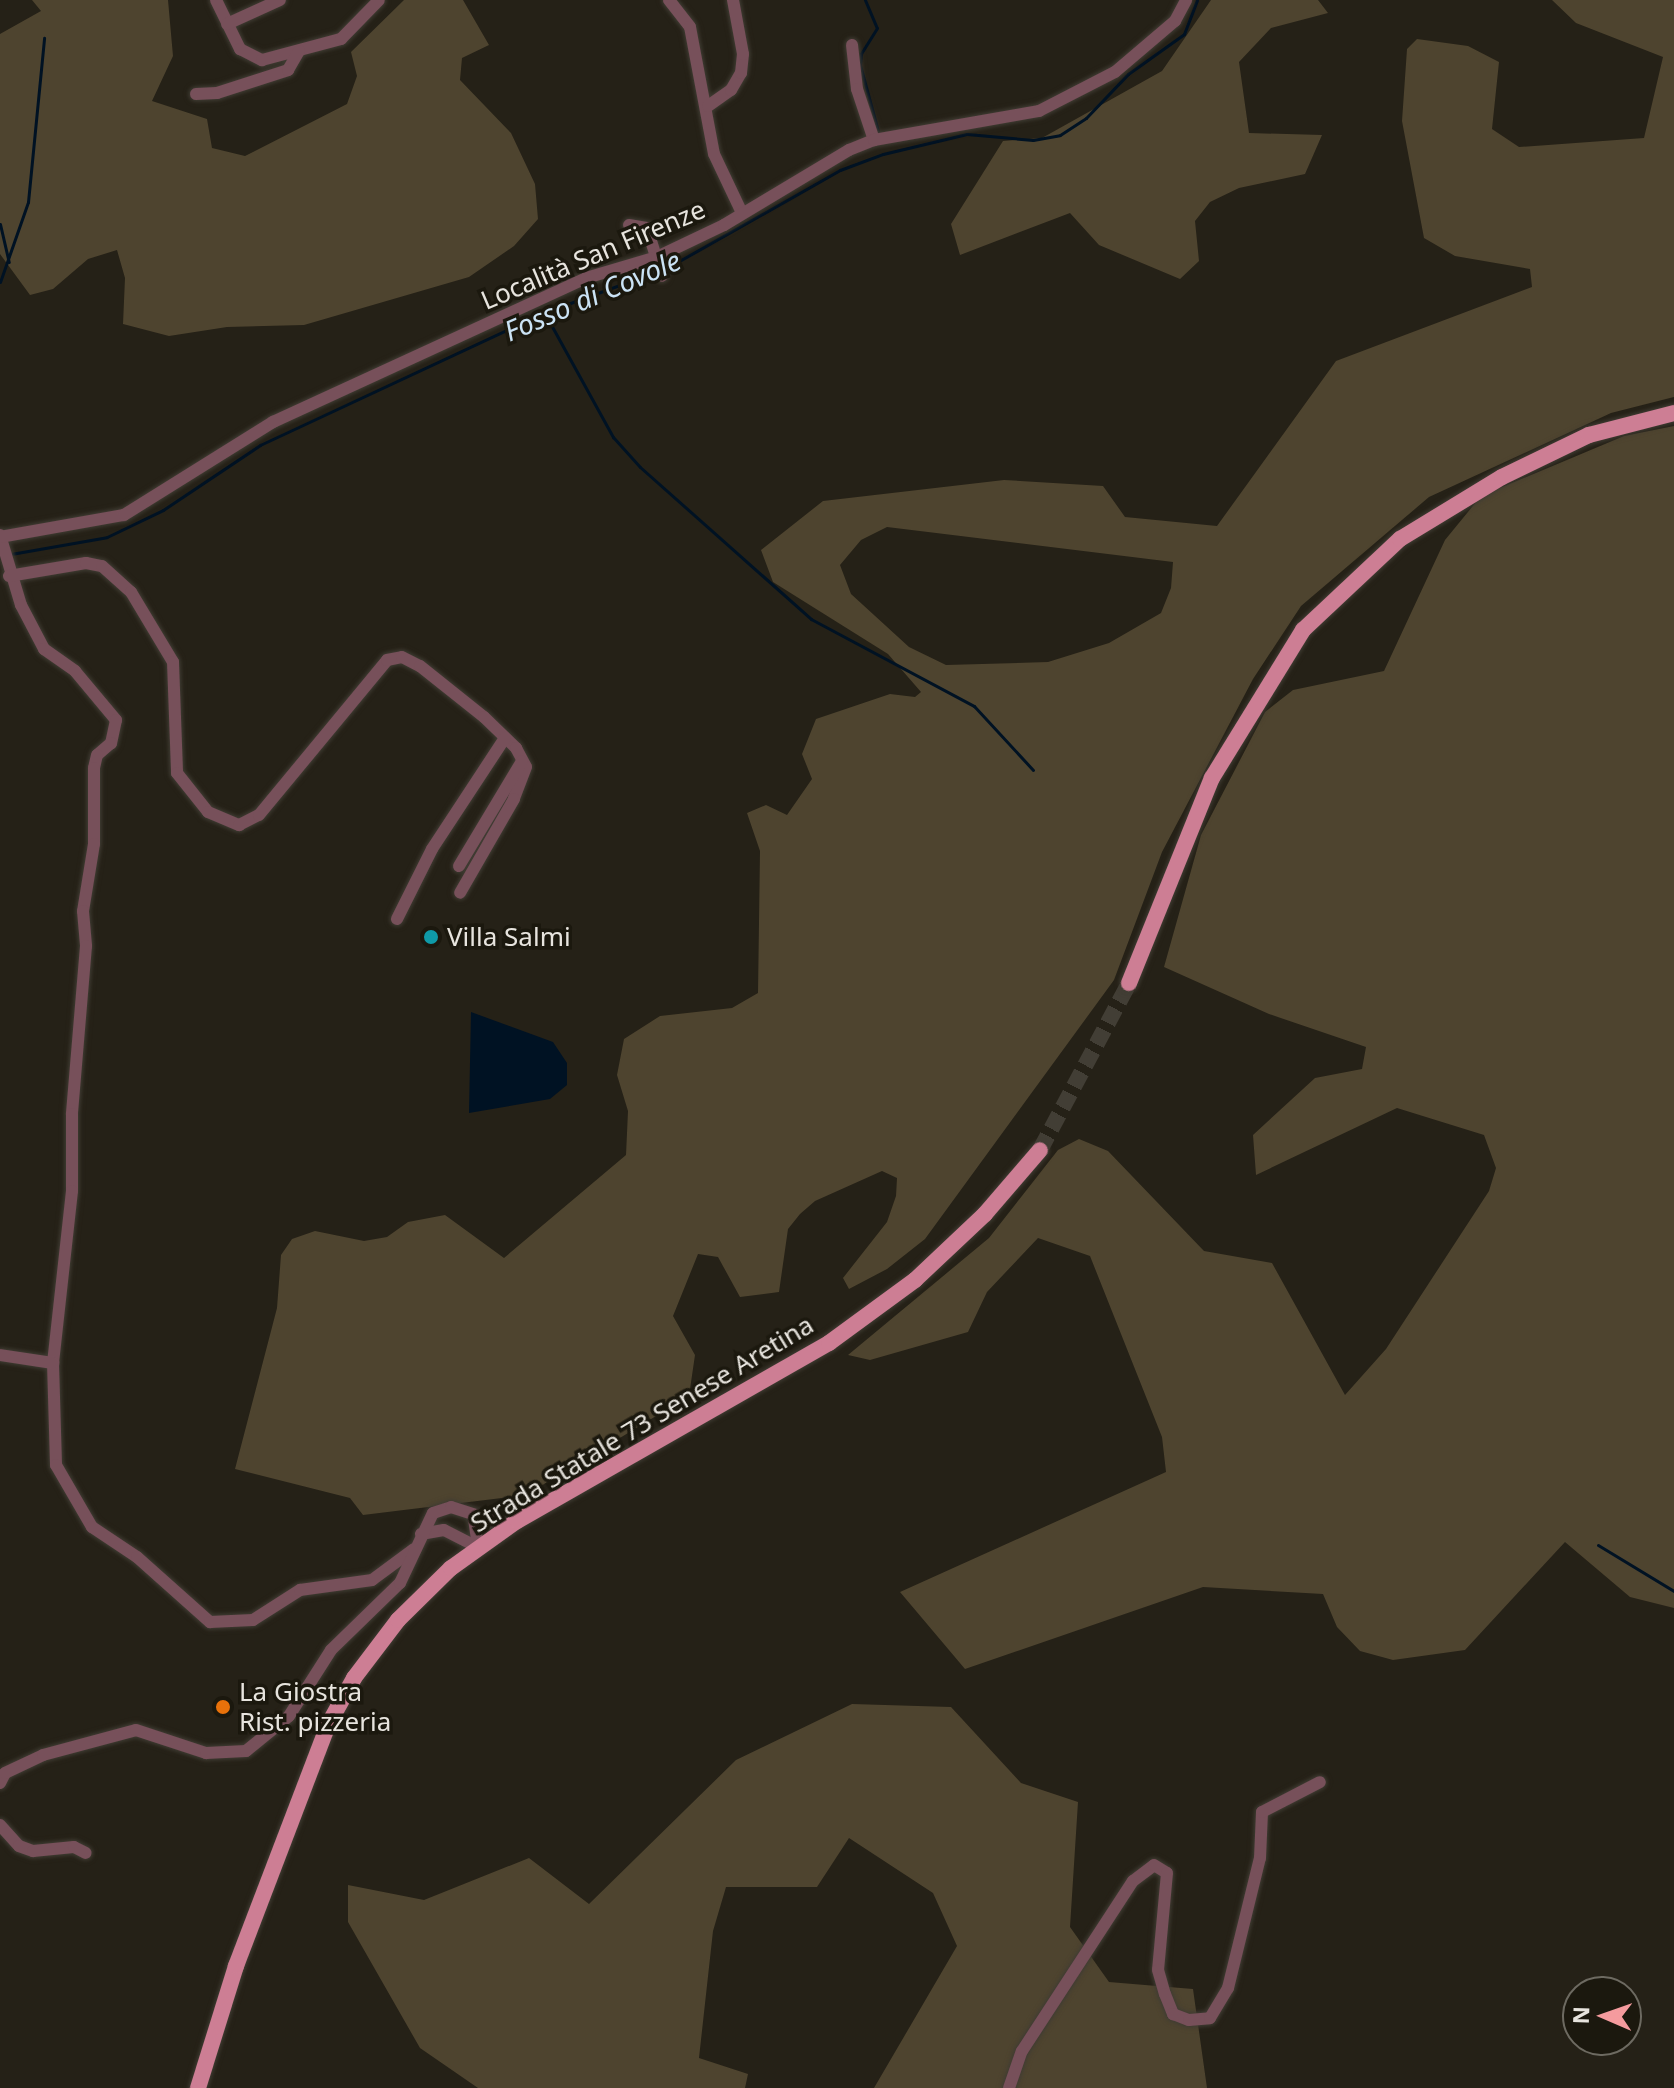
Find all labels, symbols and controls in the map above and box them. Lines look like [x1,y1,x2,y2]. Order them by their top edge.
street label: Località San Firenze [476,194,710,316]
water label: Fosso di Covole [499,243,685,347]
place label: Villa Salmi [447,921,571,953]
marker: Villa Salmi [422,928,440,946]
street label: Strada Statale 73 Senese Aretina [465,1309,819,1539]
place label: La Giostra Rist. pizzeria [239,1676,391,1738]
marker: La Giostra Rist. pizzeria [214,1698,232,1716]
north arrow [1562,1976,1642,2056]
text: N [1565,2006,1595,2025]

